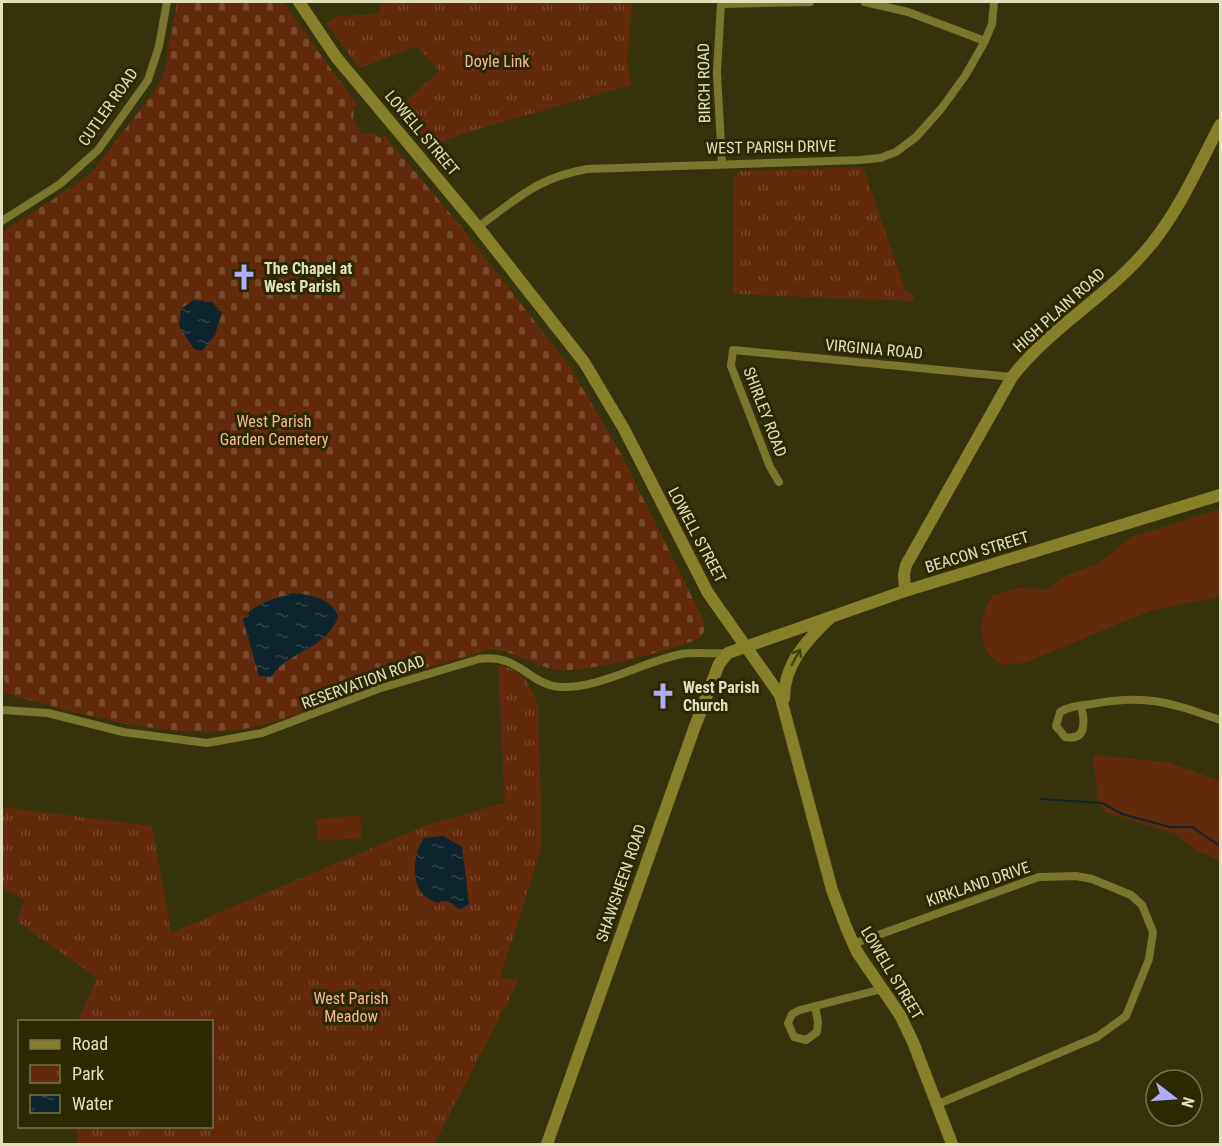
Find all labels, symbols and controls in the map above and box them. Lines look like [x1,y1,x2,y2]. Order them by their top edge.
street label: BIRCH ROAD [694,43,714,123]
park label: Doyle Link [465,52,530,71]
street label: CUTLER ROAD [74,65,142,149]
street label: LOWELL STREET [381,87,463,179]
street label: WEST PARISH DRIVE [706,136,836,158]
place label: The Chapel at West Parish [264,259,352,296]
church icon: The Chapel at West Parish [229,262,259,292]
street label: HIGH PLAIN ROAD [1009,264,1109,356]
street label: VIRGINIA ROAD [824,335,924,363]
street label: SHIRLEY ROAD [739,364,791,460]
park label: West Parish Garden Cemetery [220,412,329,449]
street label: LOWELL STREET [664,484,730,586]
street label: BEACON STREET [923,527,1031,577]
one-way arrow [791,648,802,666]
street label: RESERVATION ROAD [299,651,427,713]
place label: West Parish Church [683,678,759,715]
church icon: West Parish Church [648,681,678,711]
street label: SHAWSHEEN ROAD [592,822,650,944]
street label: KIRKLAND DRIVE [924,857,1032,911]
street label: LOWELL STREET [857,923,927,1023]
park label: West Parish Meadow [313,989,389,1026]
legend [18,1020,213,1128]
text: Road [72,1033,108,1054]
text: Park [72,1063,104,1084]
north arrow [1144,1068,1204,1128]
text: Water [72,1093,114,1114]
text: N [1177,1095,1198,1110]

